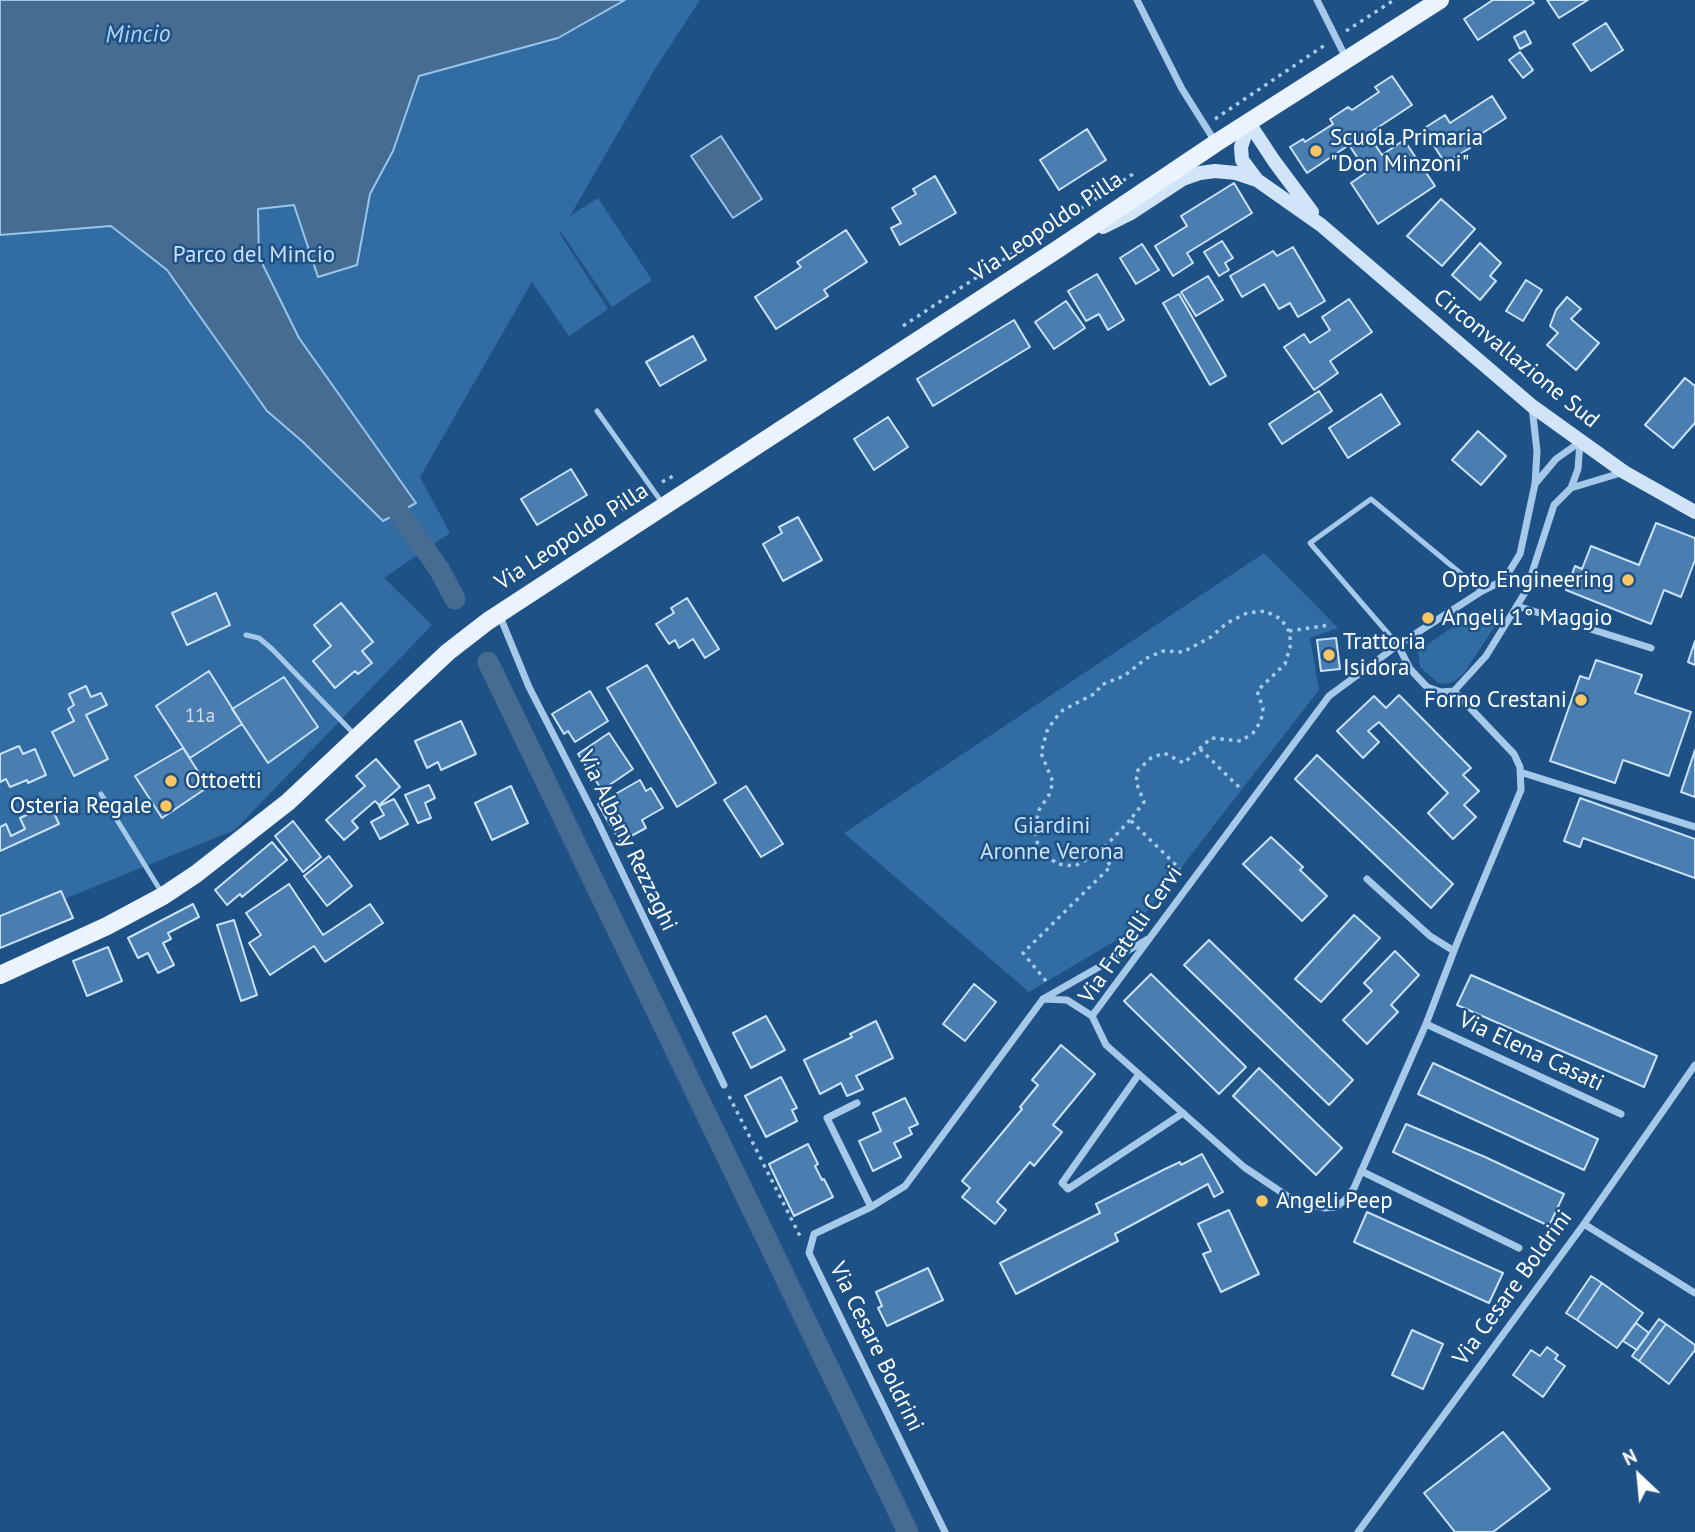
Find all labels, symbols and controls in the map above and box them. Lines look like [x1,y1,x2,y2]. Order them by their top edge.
water label: Mincio [105,20,171,50]
place label: Scuola Primaria "Don Minzoni" [1330,124,1483,178]
marker: Scuola Primaria "Don Minzoni" [1308,143,1324,159]
street label: Via Leopoldo Pilla [966,166,1128,288]
park label: Parco del Mincio [173,241,335,269]
street label: Circonvallazione Sud [1428,284,1604,434]
street label: Via Leopoldo Pilla [490,477,654,597]
place label: Opto Engineering [1442,566,1614,594]
marker: Opto Engineering [1620,572,1636,588]
place label: Angeli 1° Maggio [1442,604,1612,632]
marker: Angeli 1° Maggio [1420,610,1436,626]
place label: Trattoria Isidora [1343,628,1426,682]
marker: Trattoria Isidora [1321,647,1337,663]
place label: Forno Crestani [1424,686,1567,714]
marker: Forno Crestani [1573,692,1589,708]
house number: 11a [185,706,215,728]
street label: Via Albany Rezzaghi [571,746,683,936]
place label: Ottoetti [185,767,262,795]
marker: Ottoetti [163,773,179,789]
place label: Osteria Regale [10,792,152,820]
marker: Osteria Regale [158,798,174,814]
park label: Giardini Aronne Verona [980,812,1124,866]
street label: Via Fratelli Cervi [1073,861,1189,1009]
street label: Via Elena Casati [1454,1006,1608,1098]
place label: Angeli Peep [1276,1187,1393,1215]
marker: Angeli Peep [1254,1193,1270,1209]
street label: Via Cesare Boldrini [1447,1205,1579,1371]
street label: Via Cesare Boldrini [823,1258,929,1436]
north arrow [1604,1441,1674,1511]
text: N [1619,1444,1641,1471]

